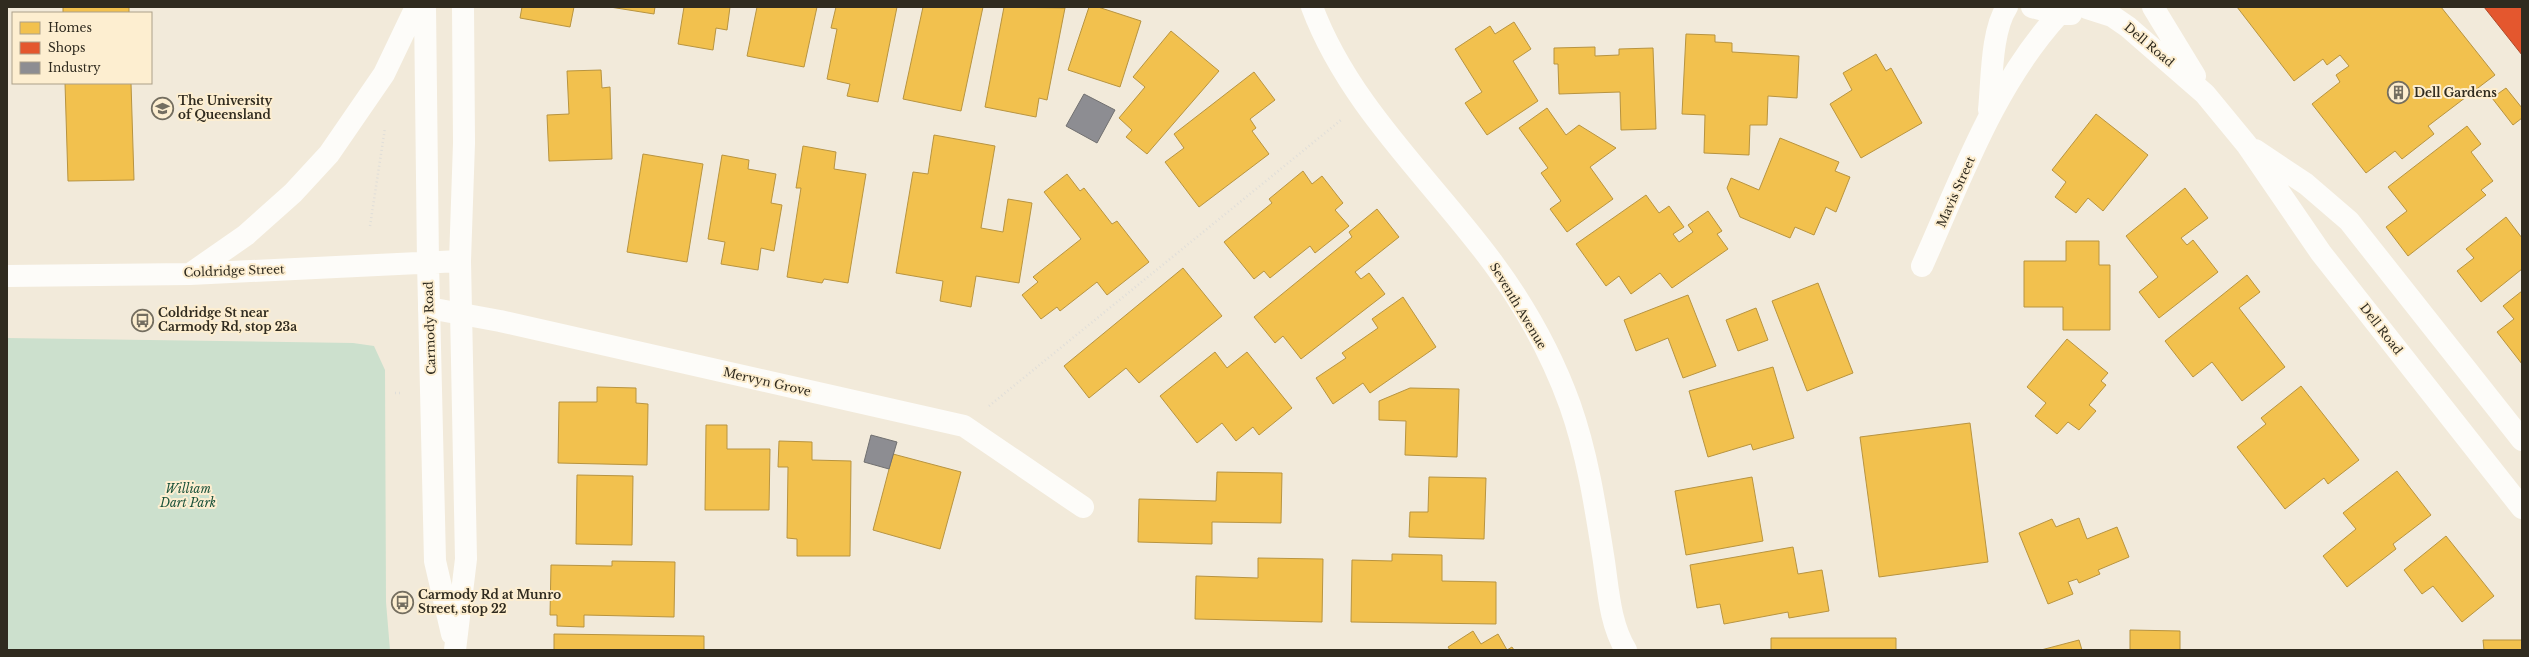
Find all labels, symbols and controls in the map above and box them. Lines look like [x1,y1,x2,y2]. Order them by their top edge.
legend [12,12,152,84]
street label: Dell Road [2121,19,2177,70]
text: Homes [48,20,92,35]
text: Shops [48,40,85,55]
text: Industry [48,60,101,75]
building icon: Dell Gardens [2386,80,2412,106]
place label: Dell Gardens [2414,85,2497,100]
place label: The University of Queensland [178,93,273,122]
school or university icon: The University of Queensland [149,95,175,121]
street label: Mavis Street [1933,154,1978,230]
street label: Seventh Avenue [1487,260,1550,352]
street label: Coldridge Street [183,261,285,280]
street label: Carmody Road [420,281,439,375]
street label: Dell Road [2357,300,2406,357]
place label: Coldridge St near Carmody Rd, stop 23a [158,305,297,334]
bus stop icon: Coldridge St near Carmody Rd, stop 23a [129,307,155,333]
street label: Mervyn Grove [722,364,813,399]
park label: William Dart Park [159,481,216,510]
place label: Carmody Rd at Munro Street, stop 22 [418,587,561,616]
bus stop icon: Carmody Rd at Munro Street, stop 22 [389,589,415,615]

